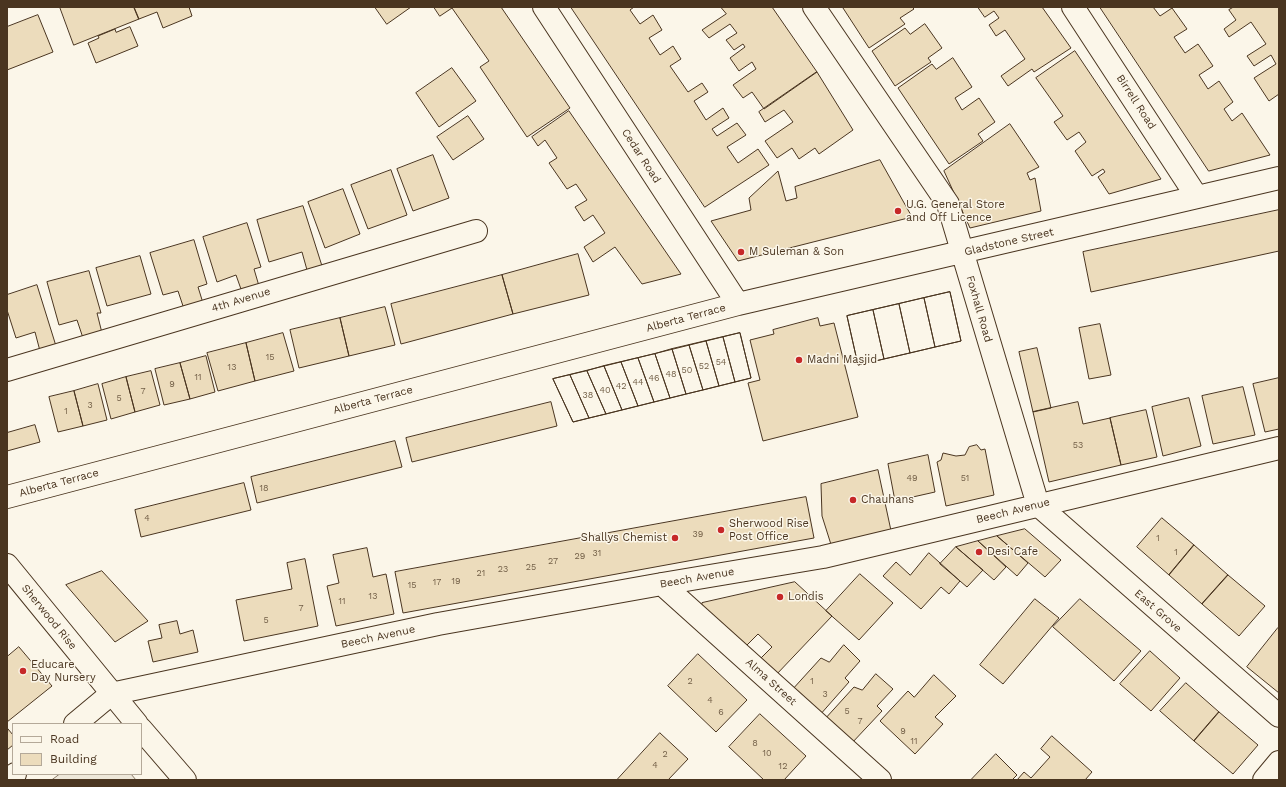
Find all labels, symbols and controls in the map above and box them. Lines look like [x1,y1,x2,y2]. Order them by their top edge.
street label: Birrell Road [1113,72,1159,132]
street label: Cedar Road [619,126,663,186]
place label: U.G. General Store and Off Licence [906,198,1005,224]
marker: U.G. General Store and Off Licence [893,206,903,216]
street label: Gladstone Street [963,225,1055,259]
place label: M Suleman & Son [749,245,844,259]
marker: M Suleman & Son [736,247,746,257]
street label: Foxhall Road [963,274,995,344]
street label: 4th Avenue [210,285,272,315]
street label: Alberta Terrace [645,301,727,335]
house number: 15 [266,352,274,362]
place label: Madni Masjid [807,353,877,367]
marker: Madni Masjid [794,355,804,365]
house number: 54 [716,357,726,367]
house number: 52 [699,361,709,371]
house number: 13 [228,362,236,372]
house number: 50 [682,365,692,375]
house number: 48 [665,369,677,379]
house number: 11 [194,372,202,382]
house number: 46 [649,373,659,383]
house number: 44 [633,377,643,387]
house number: 9 [169,379,175,389]
house number: 42 [616,381,626,391]
street label: Alberta Terrace [332,383,414,417]
house number: 40 [599,385,611,395]
house number: 7 [140,386,146,396]
house number: 38 [583,390,593,400]
house number: 5 [116,393,122,403]
house number: 3 [87,400,93,410]
house number: 1 [64,406,68,416]
house number: 53 [1073,440,1083,450]
street label: Alberta Terrace [18,466,100,500]
house number: 49 [906,473,918,483]
house number: 51 [961,473,969,483]
house number: 18 [259,483,269,493]
place label: Chauhans [861,493,914,507]
marker: Chauhans [848,495,858,505]
street label: Beech Avenue [975,495,1051,527]
house number: 4 [144,513,150,523]
place label: Sherwood Rise Post Office [729,517,809,543]
marker: Sherwood Rise Post Office [716,525,726,535]
house number: 39 [693,529,703,539]
place label: Shallys Chemist [581,531,667,545]
marker: Shallys Chemist [670,533,680,543]
house number: 1 [1156,533,1160,543]
place label: Desi Cafe [987,545,1038,559]
marker: Desi Cafe [974,547,984,557]
house number: 1 [1174,547,1178,557]
house number: 31 [593,548,601,558]
house number: 29 [575,551,585,561]
house number: 27 [548,556,558,566]
house number: 25 [526,562,536,572]
house number: 23 [498,564,508,574]
street label: Beech Avenue [659,565,735,591]
house number: 21 [477,568,485,578]
house number: 19 [451,576,461,586]
house number: 17 [433,577,441,587]
house number: 15 [408,580,416,590]
street label: Sherwood Rise [19,582,79,652]
street label: East Grove [1132,587,1184,635]
place label: Londis [788,590,823,604]
house number: 13 [369,591,377,601]
marker: Londis [775,592,785,602]
house number: 11 [338,596,346,606]
house number: 7 [298,603,304,613]
house number: 5 [263,615,269,625]
street label: Beech Avenue [340,623,416,651]
street label: Alma Street [743,656,799,708]
place label: Educare Day Nursery [31,658,96,684]
marker: Educare Day Nursery [18,666,28,676]
house number: 2 [687,676,693,686]
house number: 1 [810,676,814,686]
house number: 3 [822,689,828,699]
house number: 4 [707,695,713,705]
house number: 5 [844,706,850,716]
house number: 6 [718,707,724,717]
house number: 7 [857,716,863,726]
legend [12,723,142,775]
house number: 9 [900,726,906,736]
text: Road [50,732,79,746]
house number: 11 [910,736,918,746]
house number: 8 [752,738,758,748]
house number: 10 [762,748,772,758]
house number: 2 [662,749,668,759]
text: Building [50,752,97,766]
house number: 4 [652,760,658,770]
house number: 12 [779,761,787,771]

